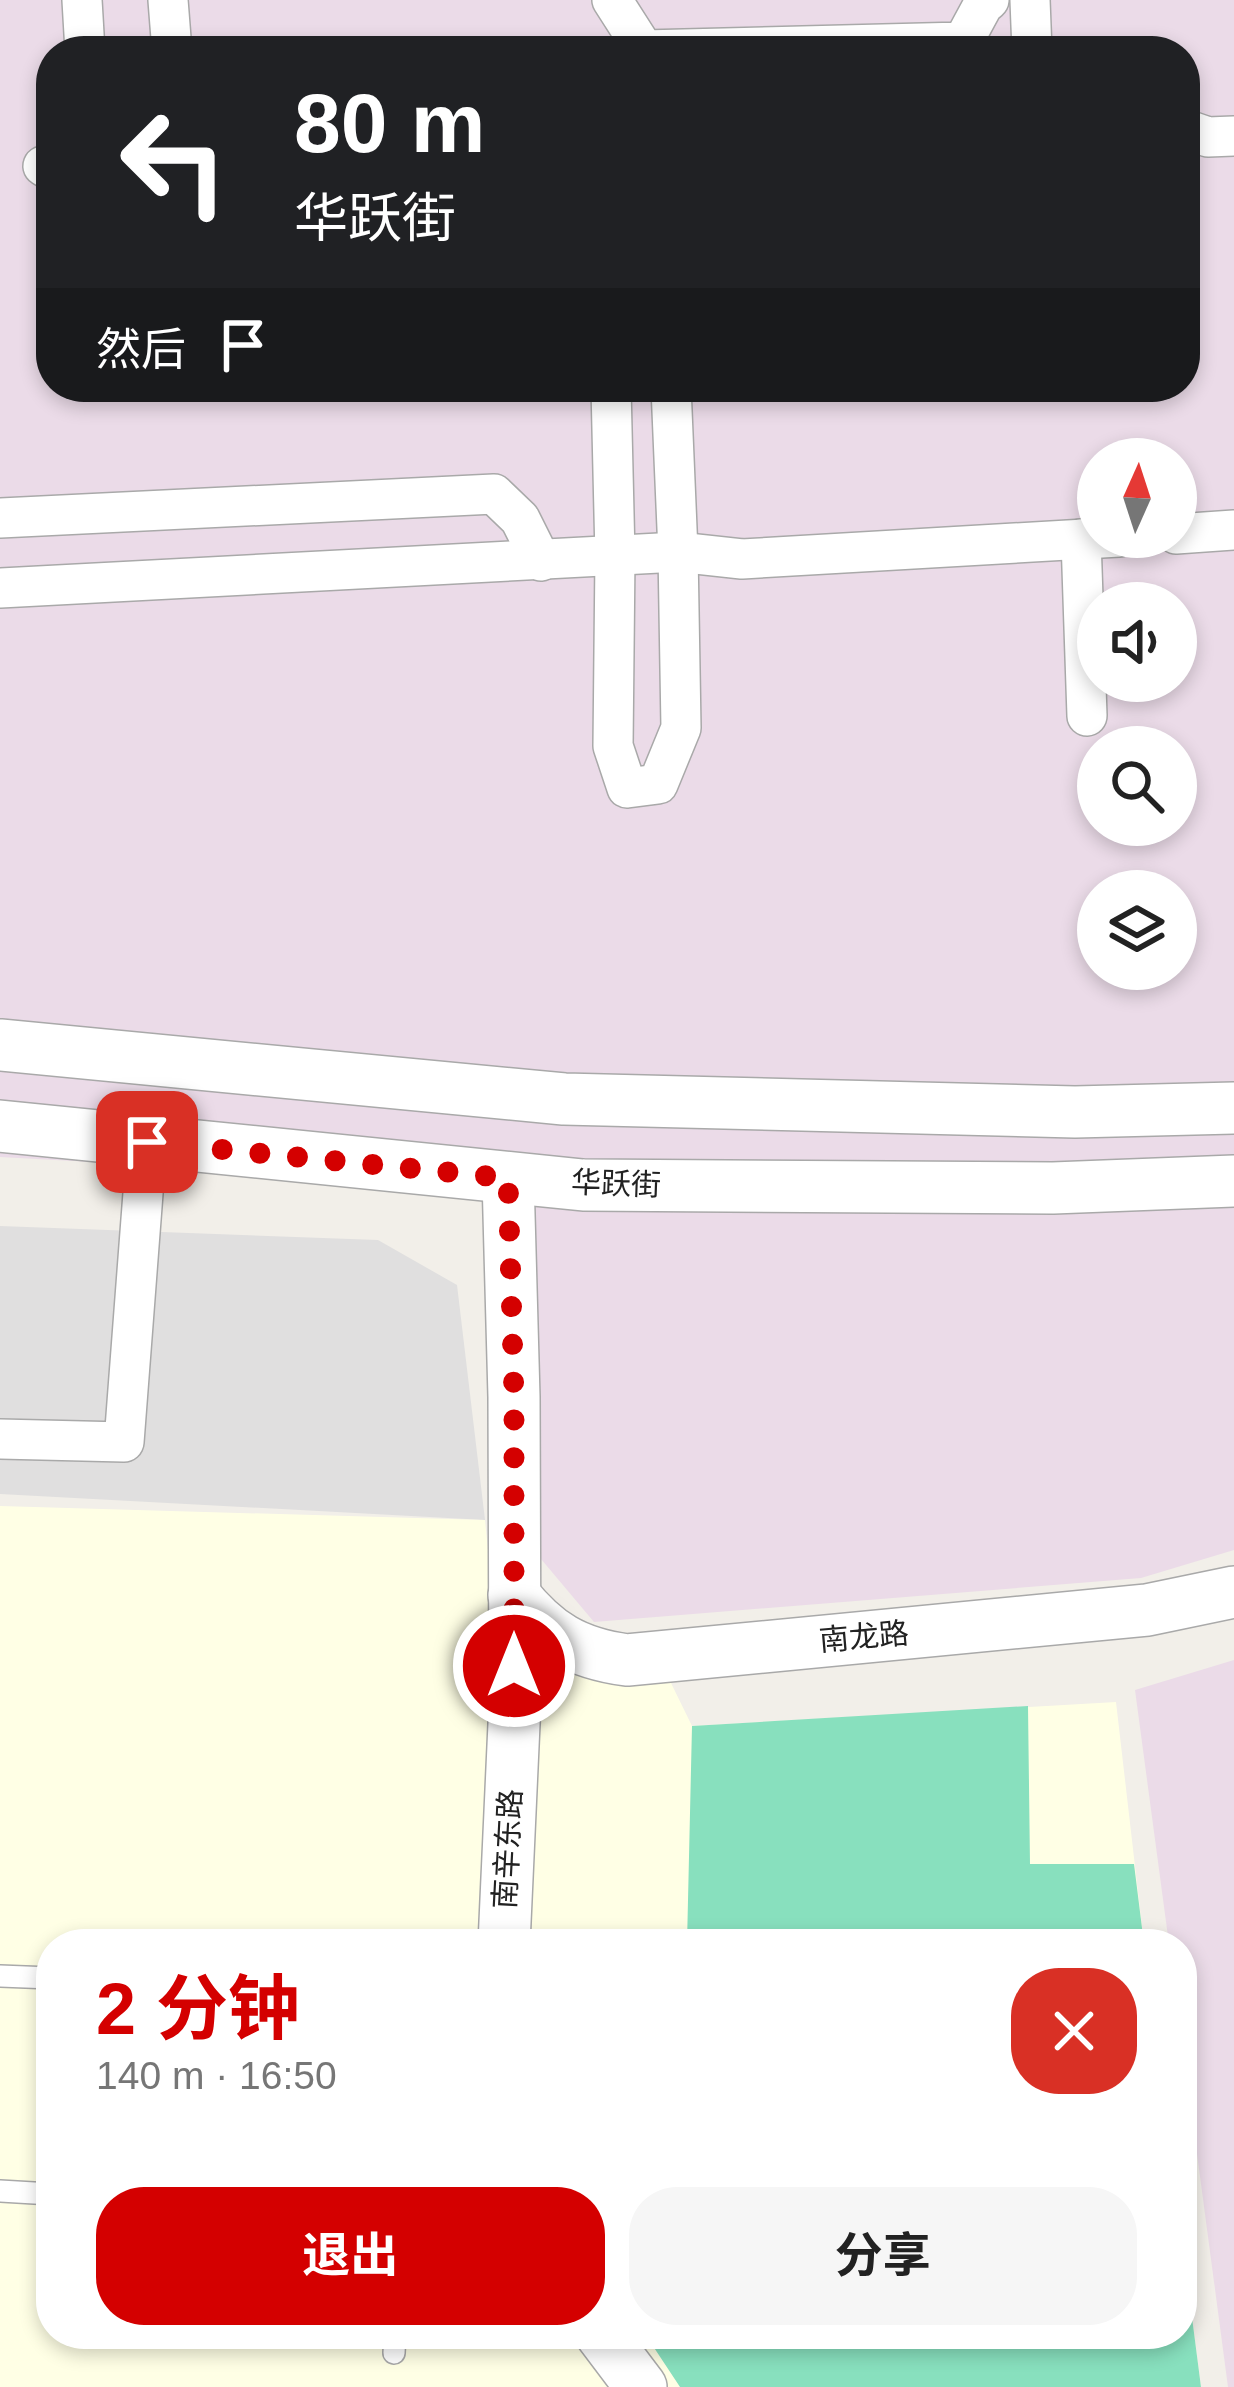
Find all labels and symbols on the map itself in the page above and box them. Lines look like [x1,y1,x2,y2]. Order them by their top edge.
north arrow [1077,438,1197,558]
pin [96,1091,198,1193]
street label: 华跃街 [570,1165,662,1202]
position arrow [451,1603,577,1729]
street label: 南龙路 [818,1616,910,1657]
street label: 南辛东路 [488,1788,527,1910]

